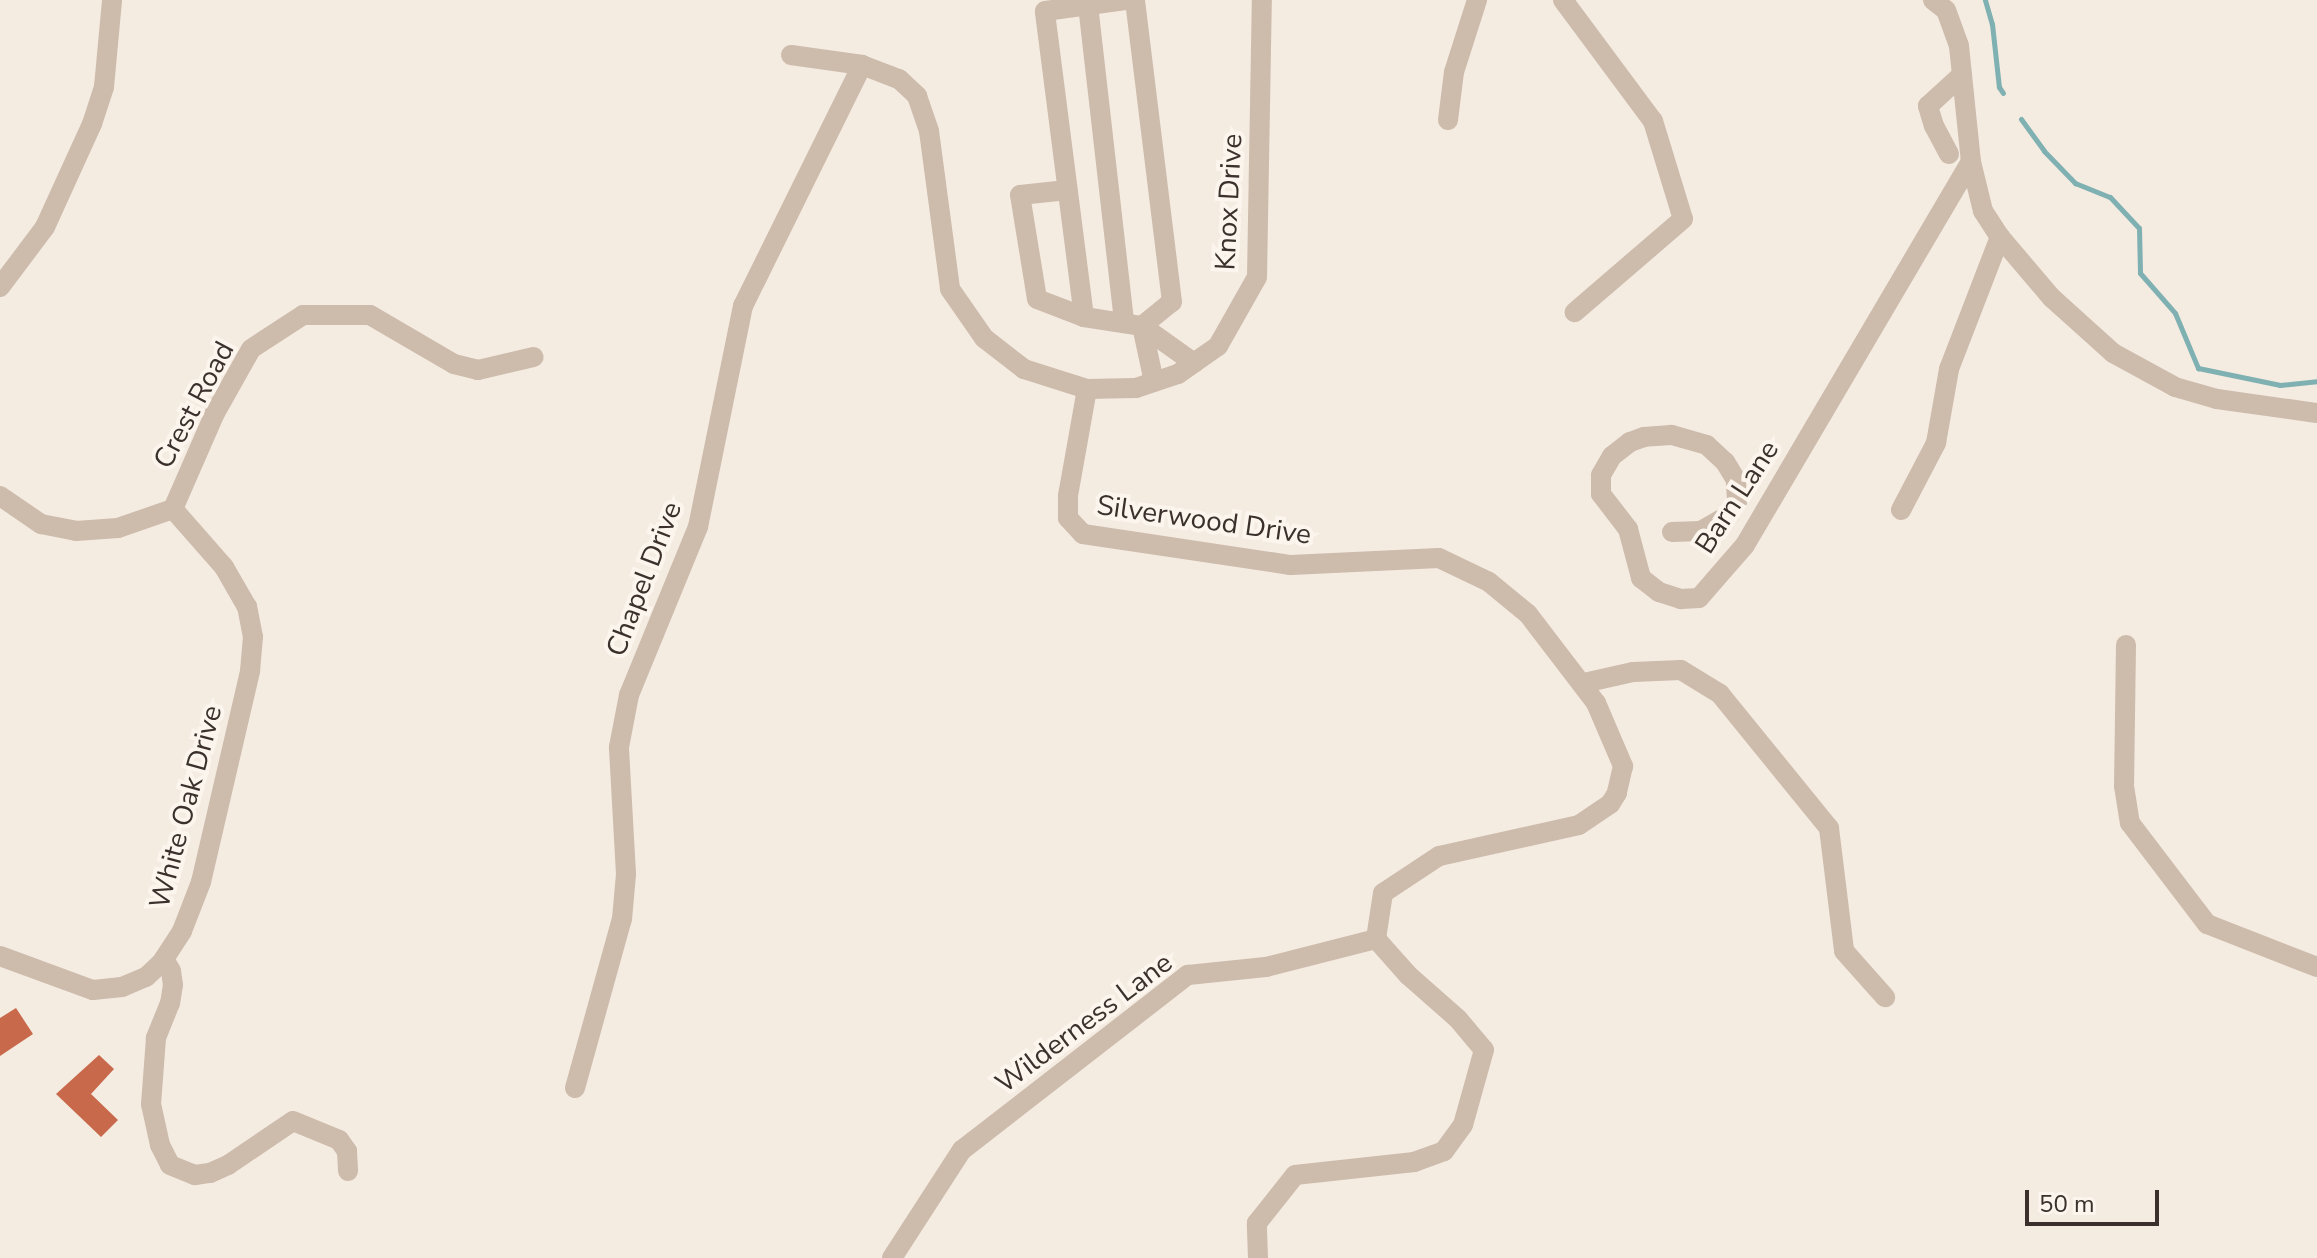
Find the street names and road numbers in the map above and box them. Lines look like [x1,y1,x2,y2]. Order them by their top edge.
street label: Knox Drive [1209,133,1249,271]
street label: Crest Road [147,336,241,474]
street label: Barn Lane [1688,434,1786,560]
street label: Silverwood Drive [1095,488,1313,552]
street label: Chapel Drive [599,497,689,661]
street label: White Oak Drive [143,702,229,912]
street label: Wilderness Lane [989,946,1179,1100]

